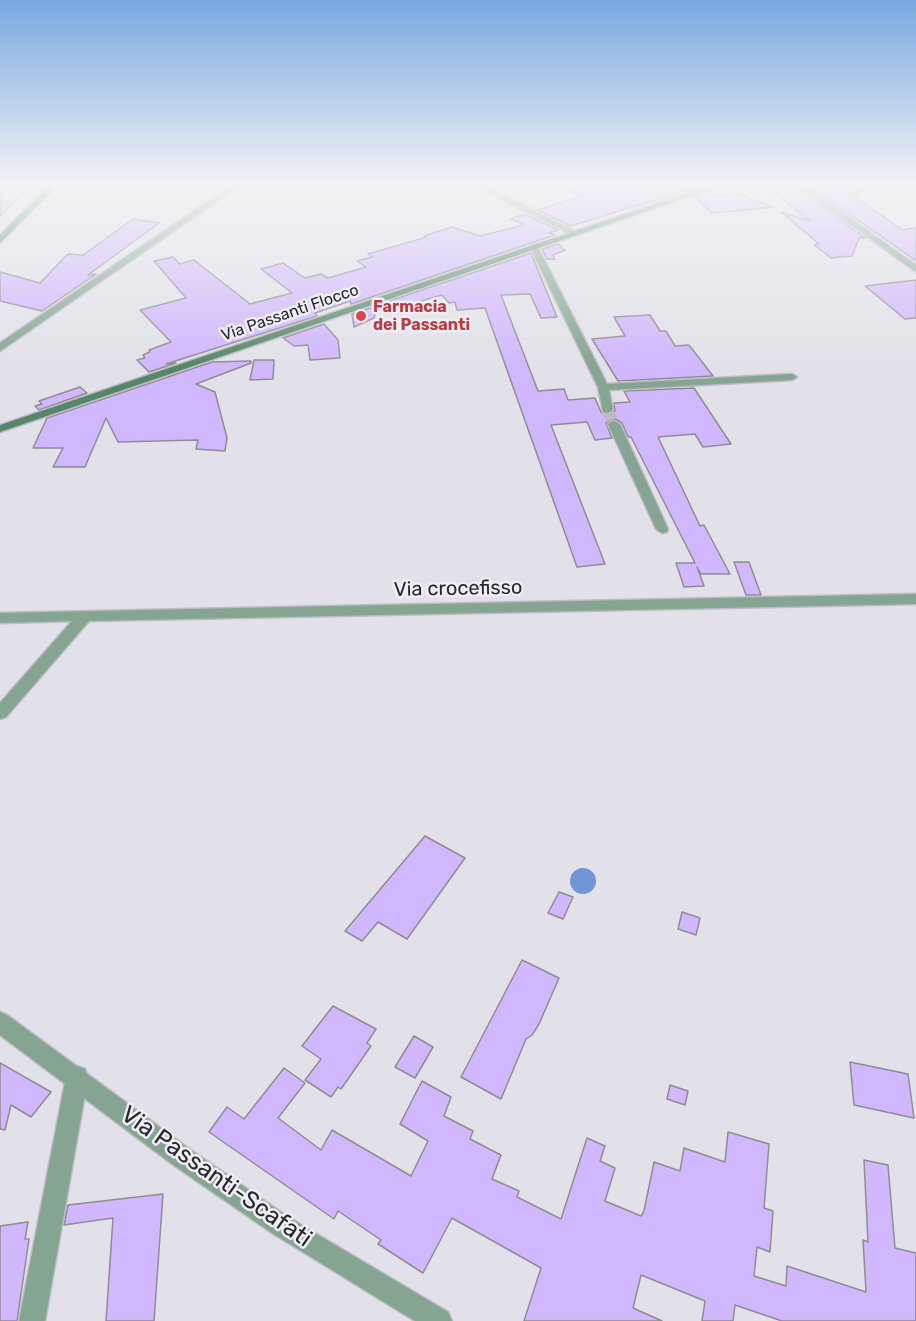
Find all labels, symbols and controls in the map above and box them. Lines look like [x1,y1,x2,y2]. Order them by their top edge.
street label: Via Passanti Flocco [219,280,361,346]
place label: Farmacia dei Passanti [373,297,470,335]
marker: Farmacia dei Passanti [354,309,368,323]
street label: Via crocefisso [393,576,523,602]
street label: Via Passanti-Scafati [115,1100,317,1254]

